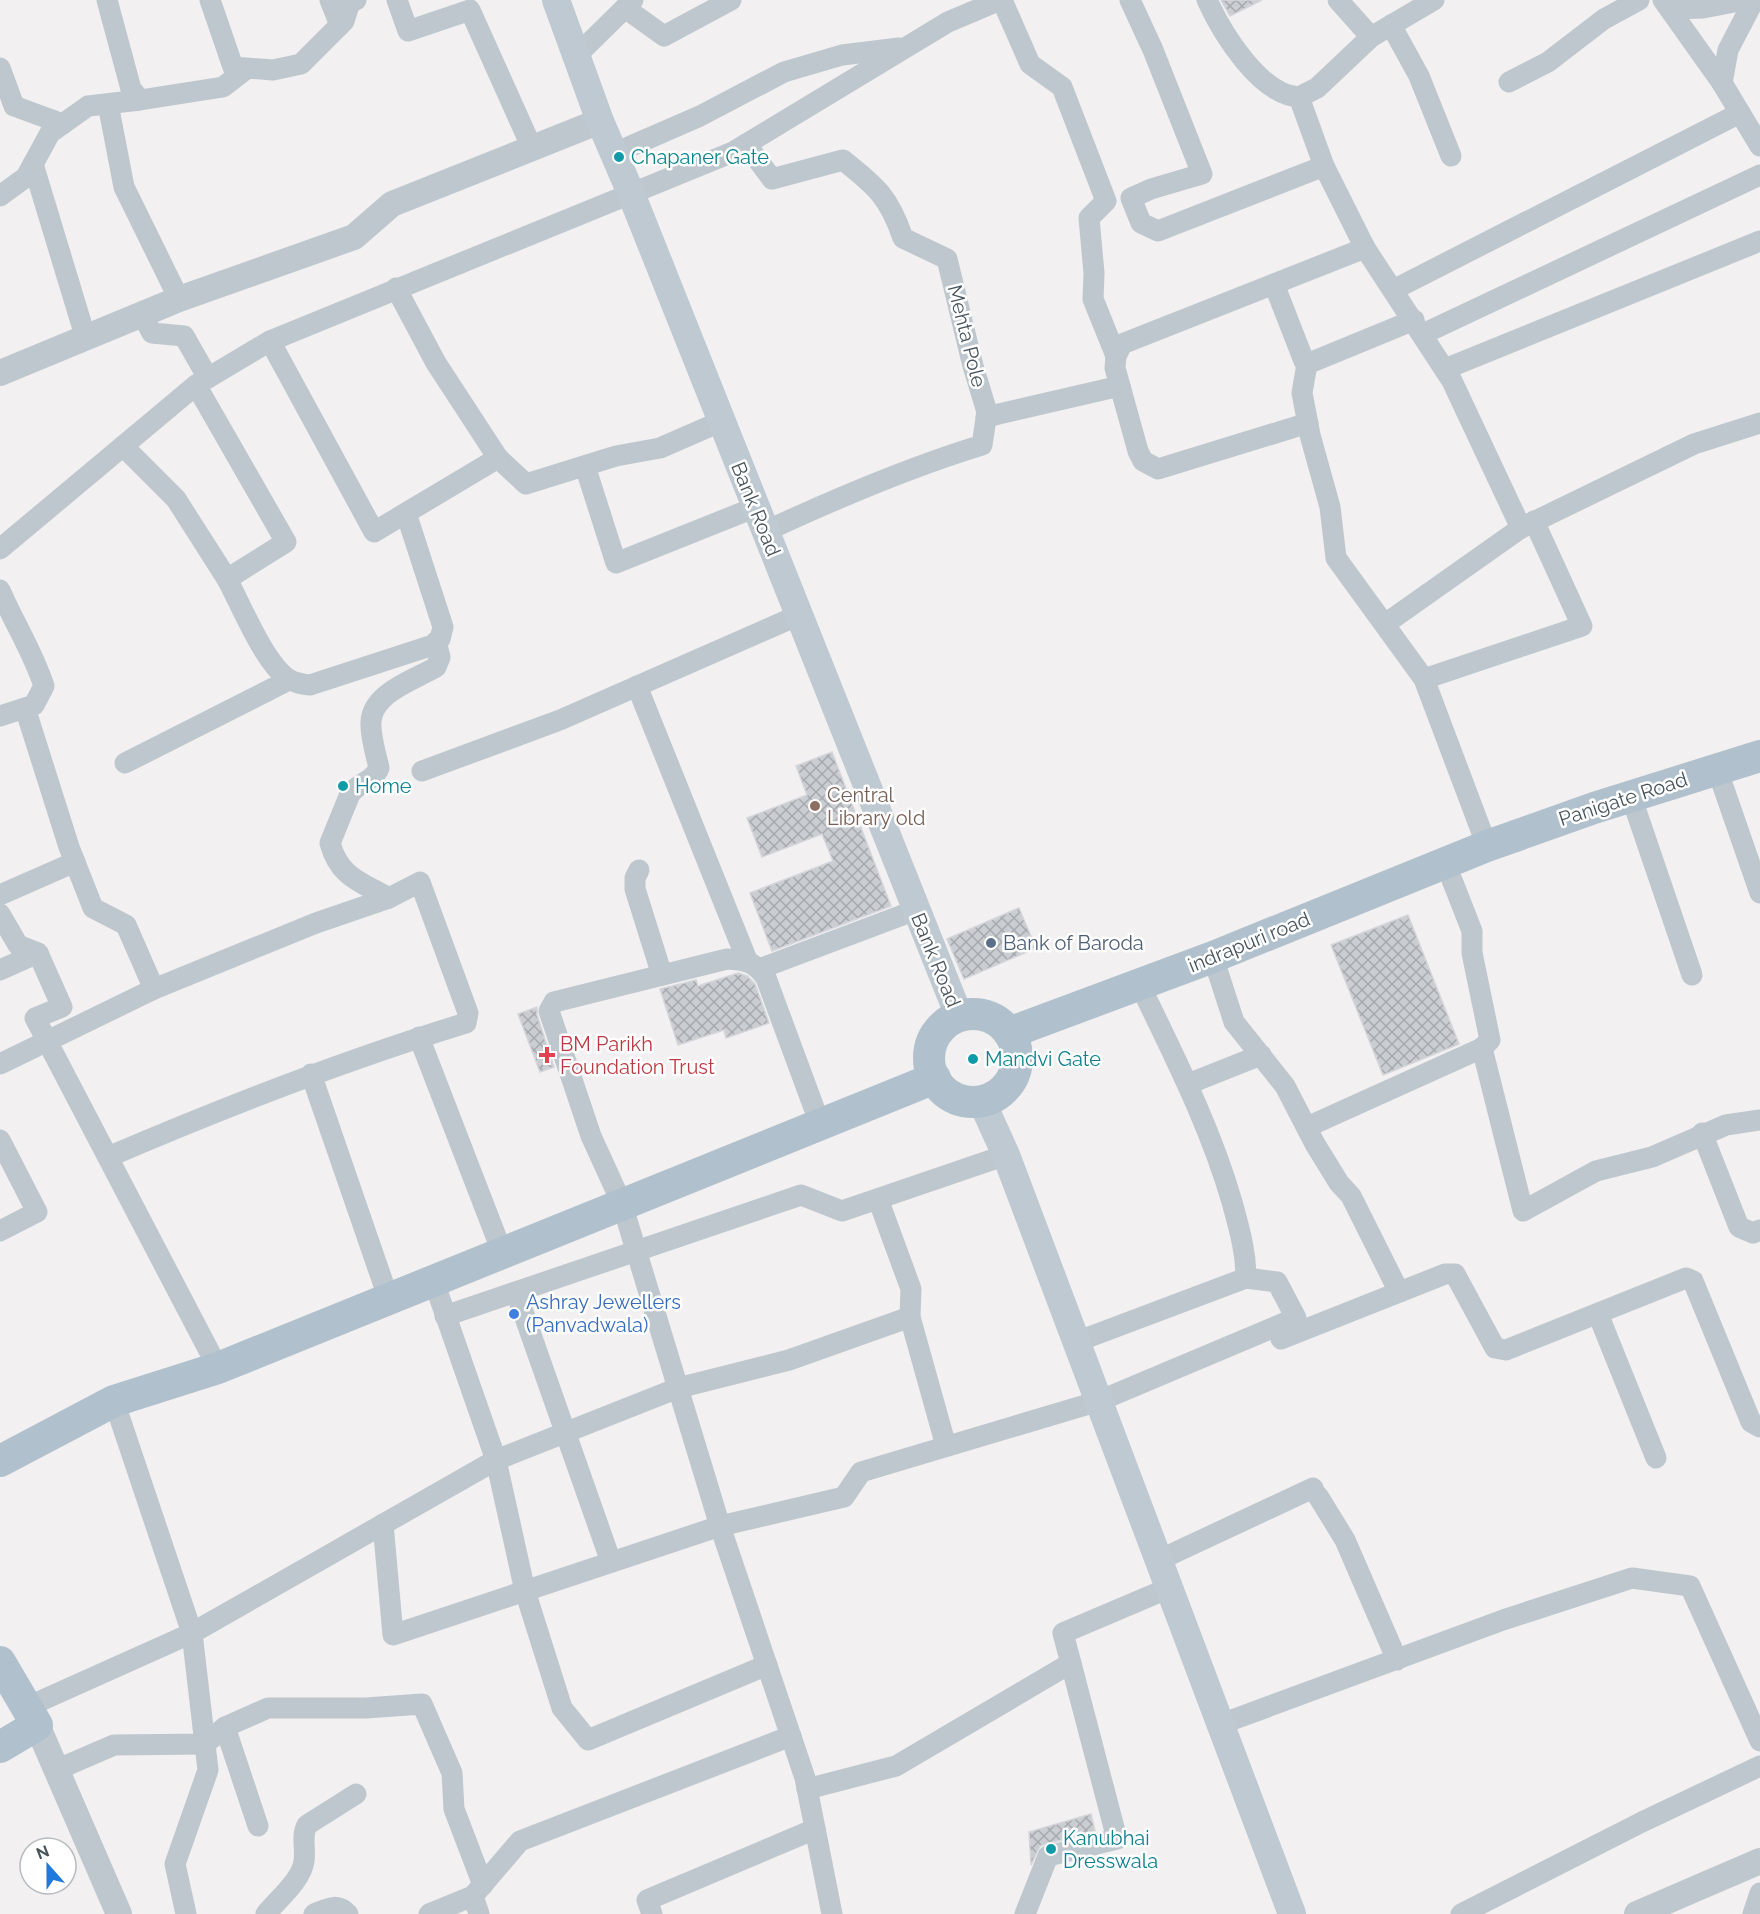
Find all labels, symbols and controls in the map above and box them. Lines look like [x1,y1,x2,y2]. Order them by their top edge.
place label: Chapaner Gate [631,145,769,169]
marker: Chapaner Gate [612,150,626,164]
street label: Mehta Pole [943,282,991,390]
street label: Bank Road [726,458,786,560]
street label: Panigate Road [1556,767,1690,831]
place label: Home [355,774,412,798]
marker: Home [336,779,350,793]
place label: Central Library old [827,783,925,830]
marker: Central Library old [808,799,822,813]
street label: indrapuri road [1185,907,1313,977]
street label: Bank Road [906,909,966,1011]
place label: Bank of Baroda [1003,931,1144,955]
marker: Bank of Baroda [984,936,998,950]
place label: BM Parikh Foundation Trust [560,1032,715,1079]
marker: BM Parikh Foundation Trust [538,1046,556,1064]
place label: Mandvi Gate [985,1047,1101,1071]
marker: Mandvi Gate [966,1052,980,1066]
place label: Ashray Jewellers (Panvadwala) [526,1290,681,1337]
marker: Ashray Jewellers (Panvadwala) [507,1307,521,1321]
place label: Kanubhai Dresswala [1063,1826,1158,1873]
north arrow [18,1836,78,1896]
text: N [34,1841,52,1864]
marker: Kanubhai Dresswala [1044,1842,1058,1856]

